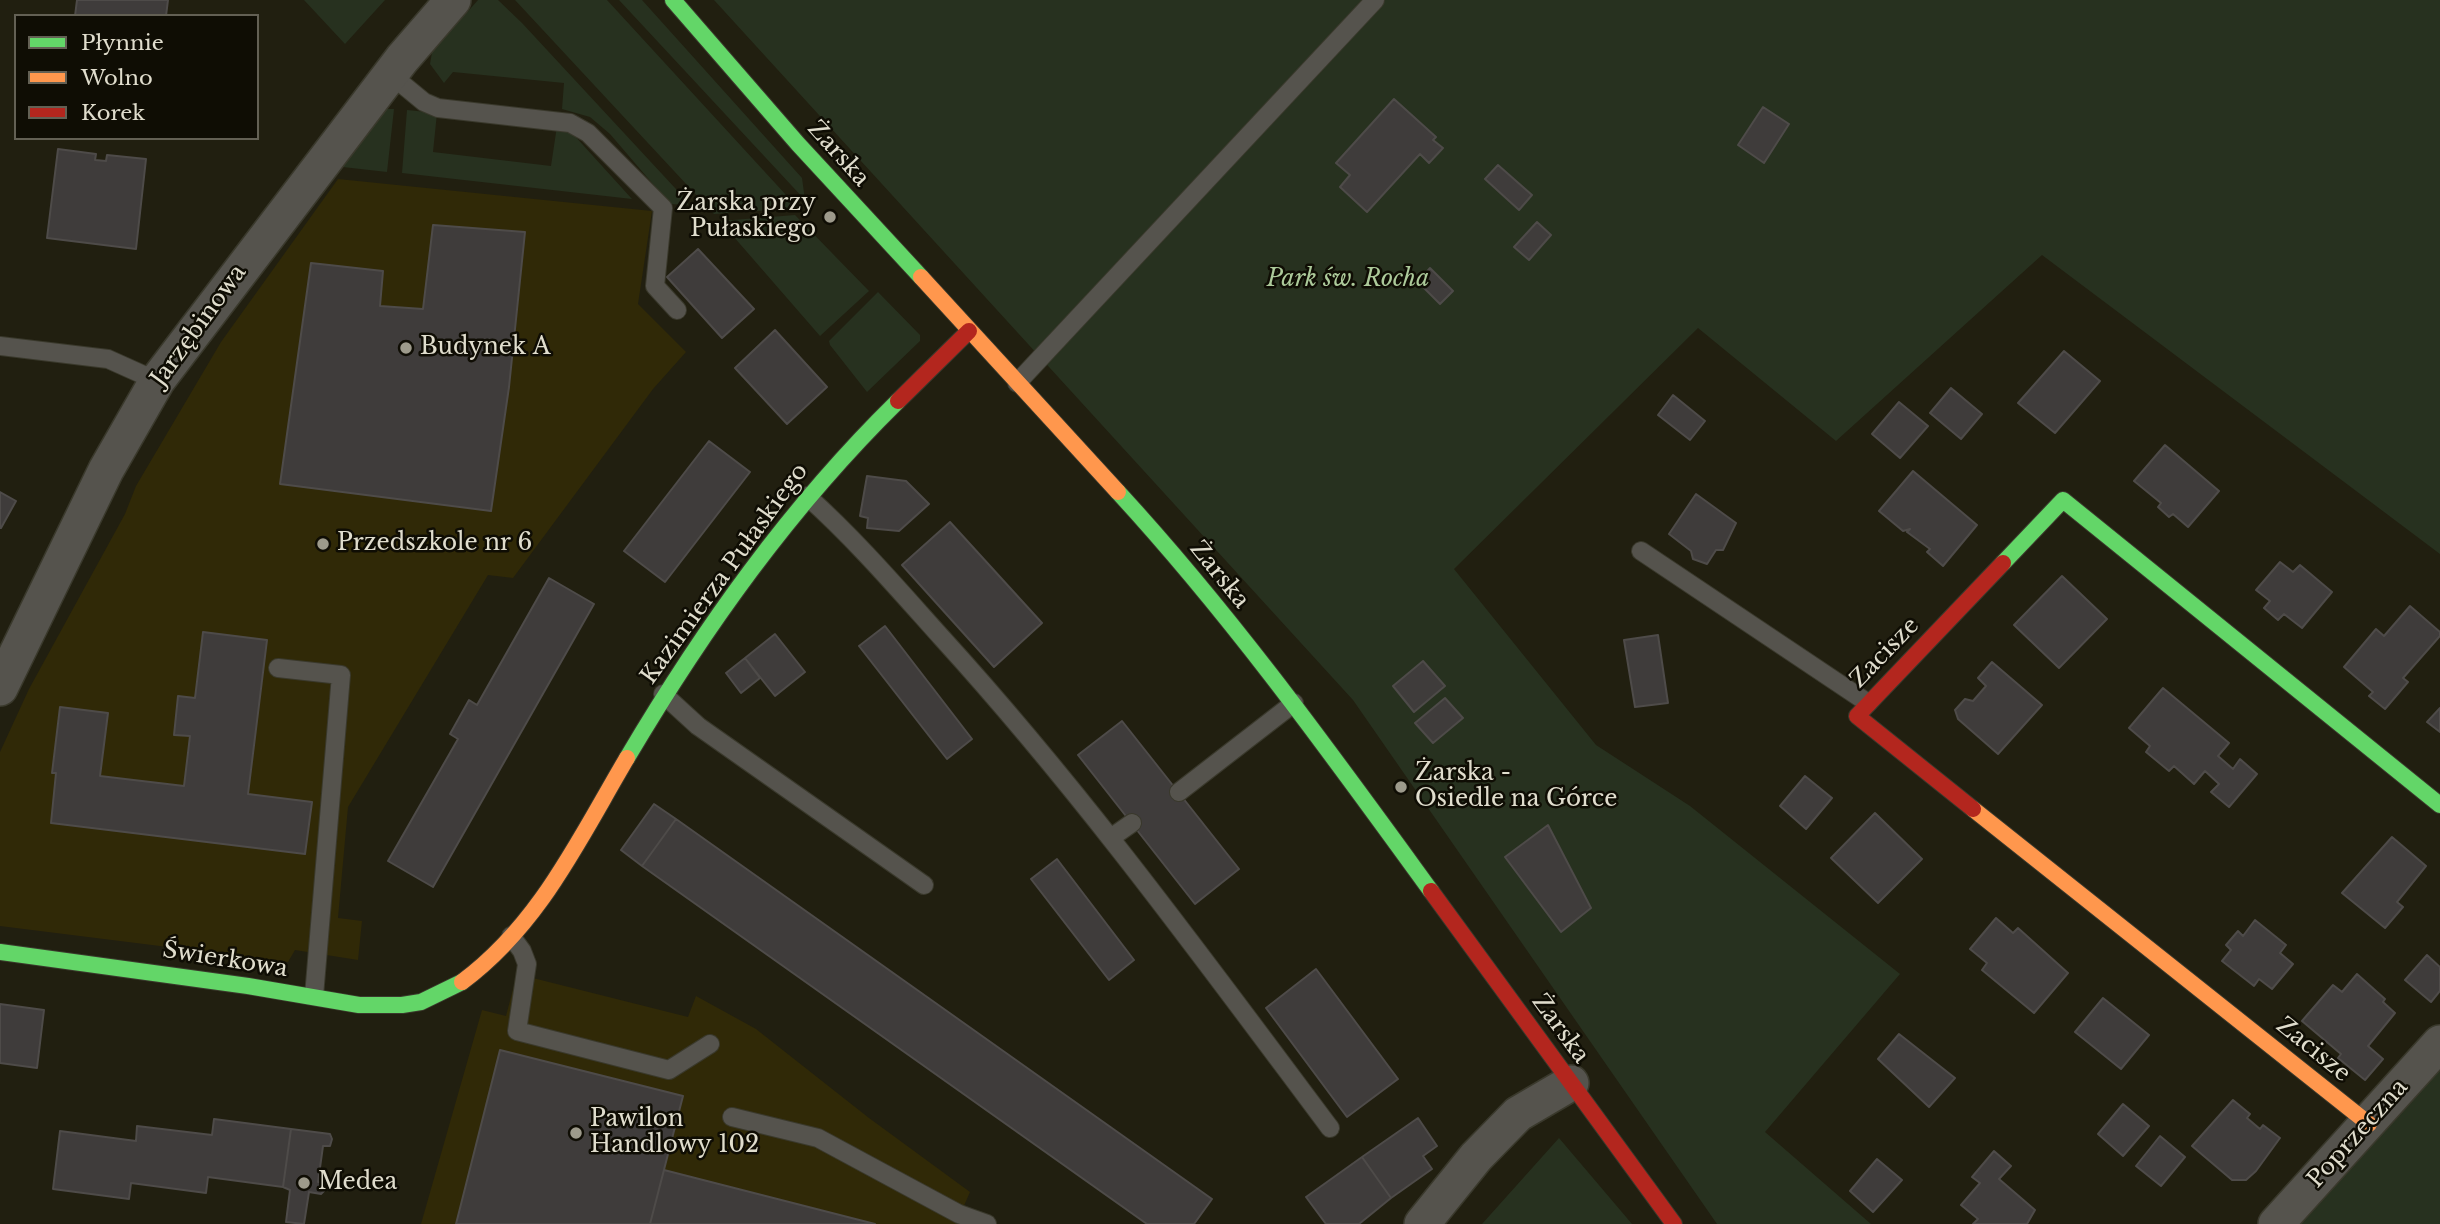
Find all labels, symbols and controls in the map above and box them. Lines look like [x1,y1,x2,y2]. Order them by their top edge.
legend [14,14,259,140]
text: Płynnie [81,30,164,56]
text: Wolno [81,65,153,91]
text: Korek [81,100,145,126]
street label: Żarska [801,115,875,193]
place label: Żarska przy Pułaskiego [677,190,816,244]
marker: Żarska przy Pułaskiego [822,209,838,225]
street label: Jarzębinowa [146,260,252,392]
park label: Park św. Rocha [1267,266,1429,294]
place label: Budynek A [420,334,551,362]
marker: Budynek A [398,340,414,356]
street label: Kazimierza Pułaskiego [636,458,814,690]
place label: Przedszkole nr 6 [337,530,532,558]
marker: Przedszkole nr 6 [315,536,331,552]
street label: Żarska [1183,536,1255,614]
street label: Zacisze [1845,612,1925,694]
place label: Żarska - Osiedle na Górce [1415,760,1617,814]
marker: Żarska - Osiedle na Górce [1393,779,1409,795]
street label: Świerkowa [161,937,289,983]
street label: Żarska [1526,989,1594,1069]
street label: Zacisze [2270,1012,2356,1088]
street label: Poprzeczna [2302,1074,2414,1194]
place label: Pawilon Handlowy 102 [590,1106,759,1160]
marker: Pawilon Handlowy 102 [568,1125,584,1141]
place label: Medea [318,1169,397,1197]
marker: Medea [296,1175,312,1191]

